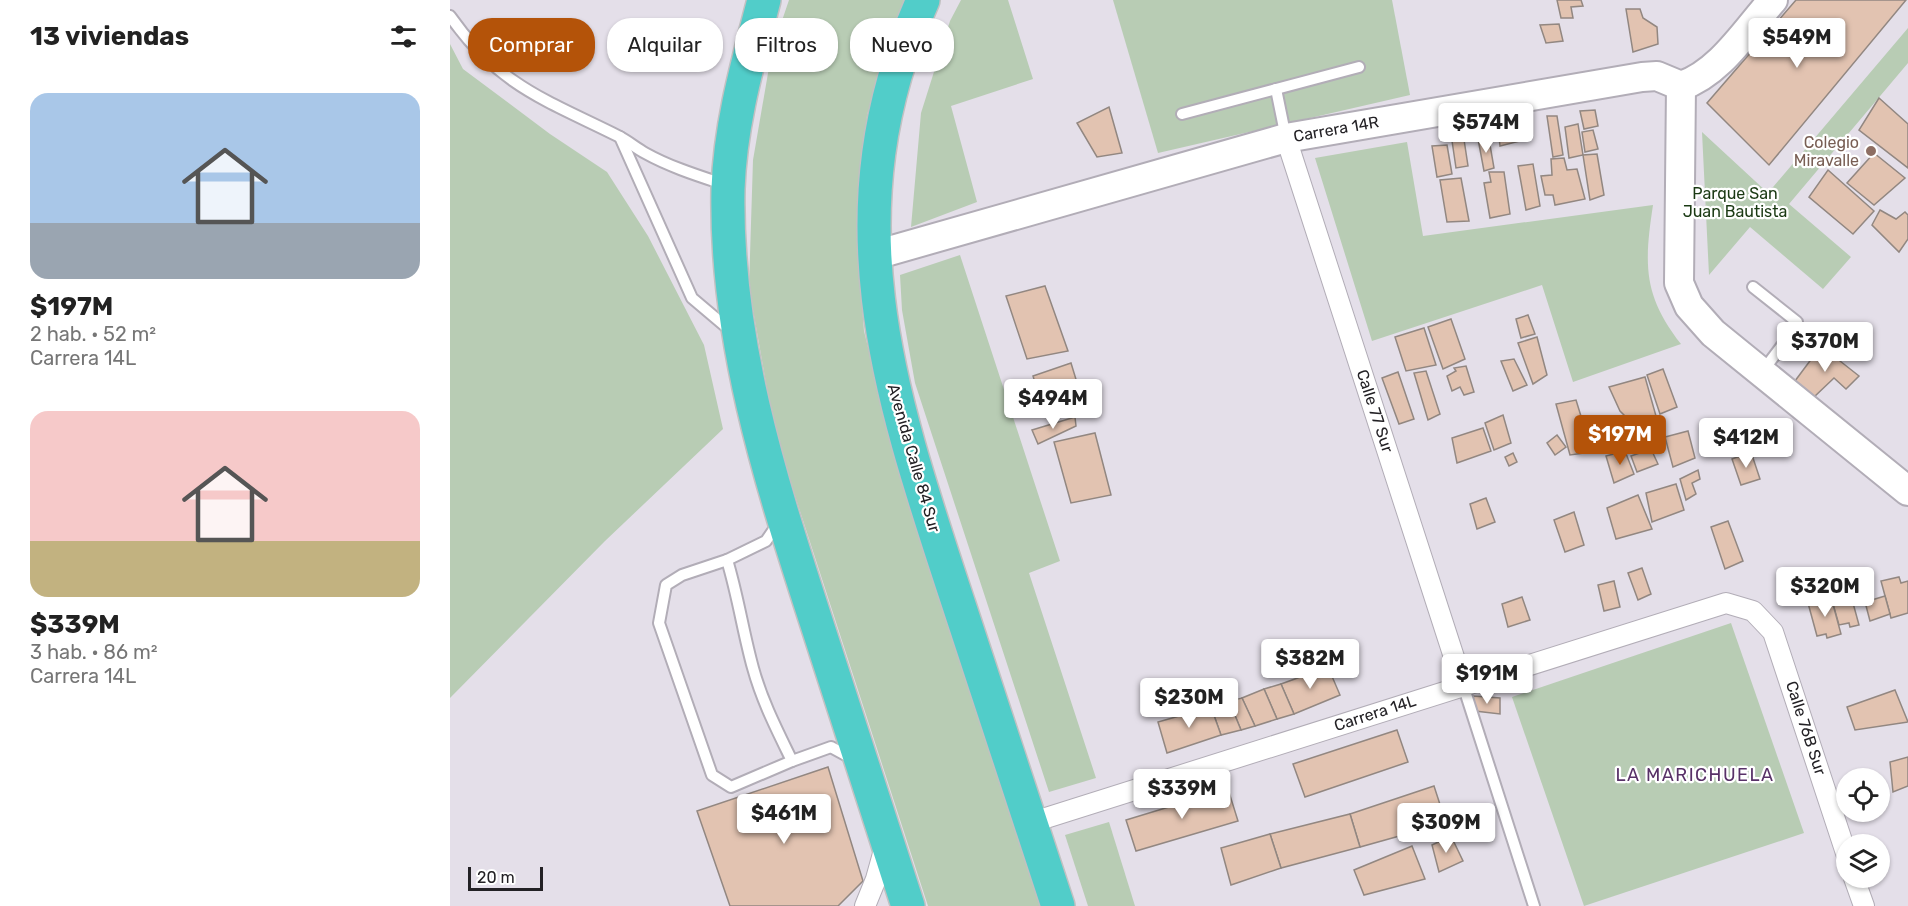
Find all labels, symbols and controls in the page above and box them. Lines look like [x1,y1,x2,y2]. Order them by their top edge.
chip: Comprar [468,18,595,72]
chip: Alquilar [607,18,723,72]
chip: Filtros [735,18,838,72]
chip: Nuevo [850,18,954,72]
pin: $549M [1755,18,1839,69]
icon: filters [387,20,420,53]
text: 13 viviendas [30,21,189,52]
text: $549M [1762,25,1832,49]
pin: $574M [1444,103,1528,154]
text: $574M [1452,110,1520,134]
street label: Carrera 14R [1292,112,1380,146]
icon: home [171,132,279,240]
place label: Colegio Miravalle [1794,133,1859,170]
marker: Colegio Miravalle [1864,144,1878,158]
park label: Parque San Juan Bautista [1683,184,1787,221]
text: $197M [30,291,113,322]
text: 2 hab. · 52 m² [30,322,156,346]
pin: $370M [1783,322,1867,373]
text: $370M [1791,329,1859,353]
text: Carrera 14L [30,346,136,370]
street label: Calle 77 Sur [1353,367,1397,455]
pin: $494M [1011,379,1095,430]
street label: Avenida Calle 84 Sur [884,382,944,534]
text: $494M [1018,386,1088,410]
pin: $197M [1578,415,1662,466]
pin: $412M [1704,418,1788,469]
text: $197M [1588,422,1652,446]
text: $412M [1713,425,1779,449]
icon: home [171,450,279,558]
pin: $320M [1783,567,1867,618]
text: $320M [1790,574,1860,598]
text: $339M [30,609,120,640]
pin: $382M [1268,639,1352,690]
text: 3 hab. · 86 m² [30,640,158,664]
text: $382M [1275,646,1345,670]
pin: $191M [1445,654,1529,705]
text: $191M [1456,661,1518,685]
text: Carrera 14L [30,664,136,688]
pin: $230M [1147,678,1231,729]
street label: Calle 76B Sur [1782,679,1830,777]
text: $230M [1154,685,1224,709]
street label: Carrera 14L [1332,691,1418,735]
district label: LA MARICHUELA [1615,764,1775,786]
map controls [1836,768,1890,888]
button: locate [1836,768,1890,822]
pin: $339M [1140,769,1224,820]
text: $339M [1147,776,1217,800]
pin: $461M [742,794,826,845]
text: $461M [751,801,817,825]
pin: $309M [1404,803,1488,854]
text: $309M [1411,810,1481,834]
button: layers [1836,834,1890,888]
scale bar [468,864,543,892]
text: 20 m [477,868,515,887]

